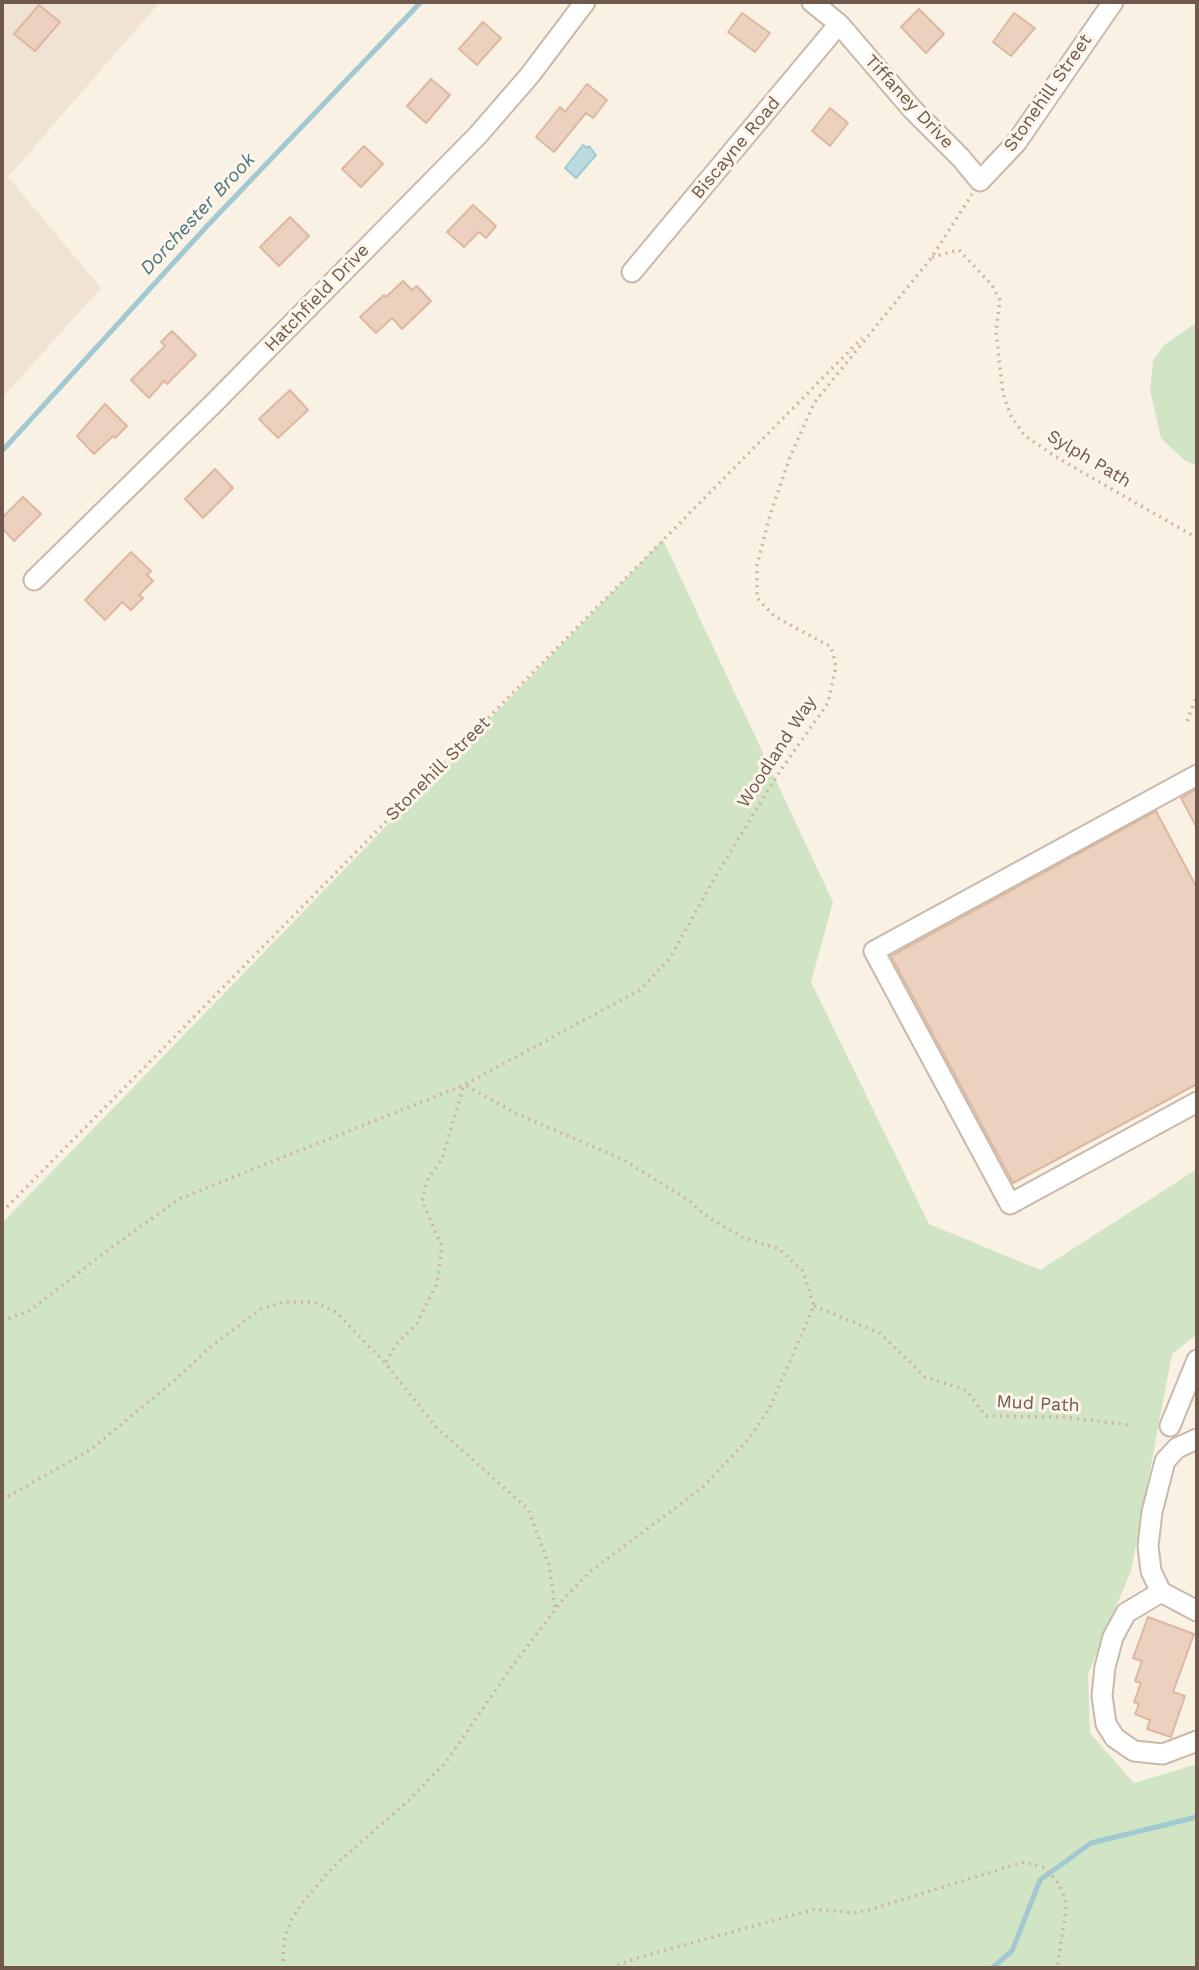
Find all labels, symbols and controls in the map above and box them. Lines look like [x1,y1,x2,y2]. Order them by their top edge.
street label: Stonehill Street [999,30,1097,156]
street label: Tiffaney Drive [860,51,958,153]
street label: Biscayne Road [687,93,785,203]
water label: Dorchester Brook [136,148,260,280]
street label: Hatchfield Drive [260,240,374,356]
street label: Sylph Path [1043,426,1135,492]
street label: Woodland Way [733,692,821,812]
street label: Stonehill Street [381,712,495,826]
street label: Mud Path [996,1391,1080,1417]

